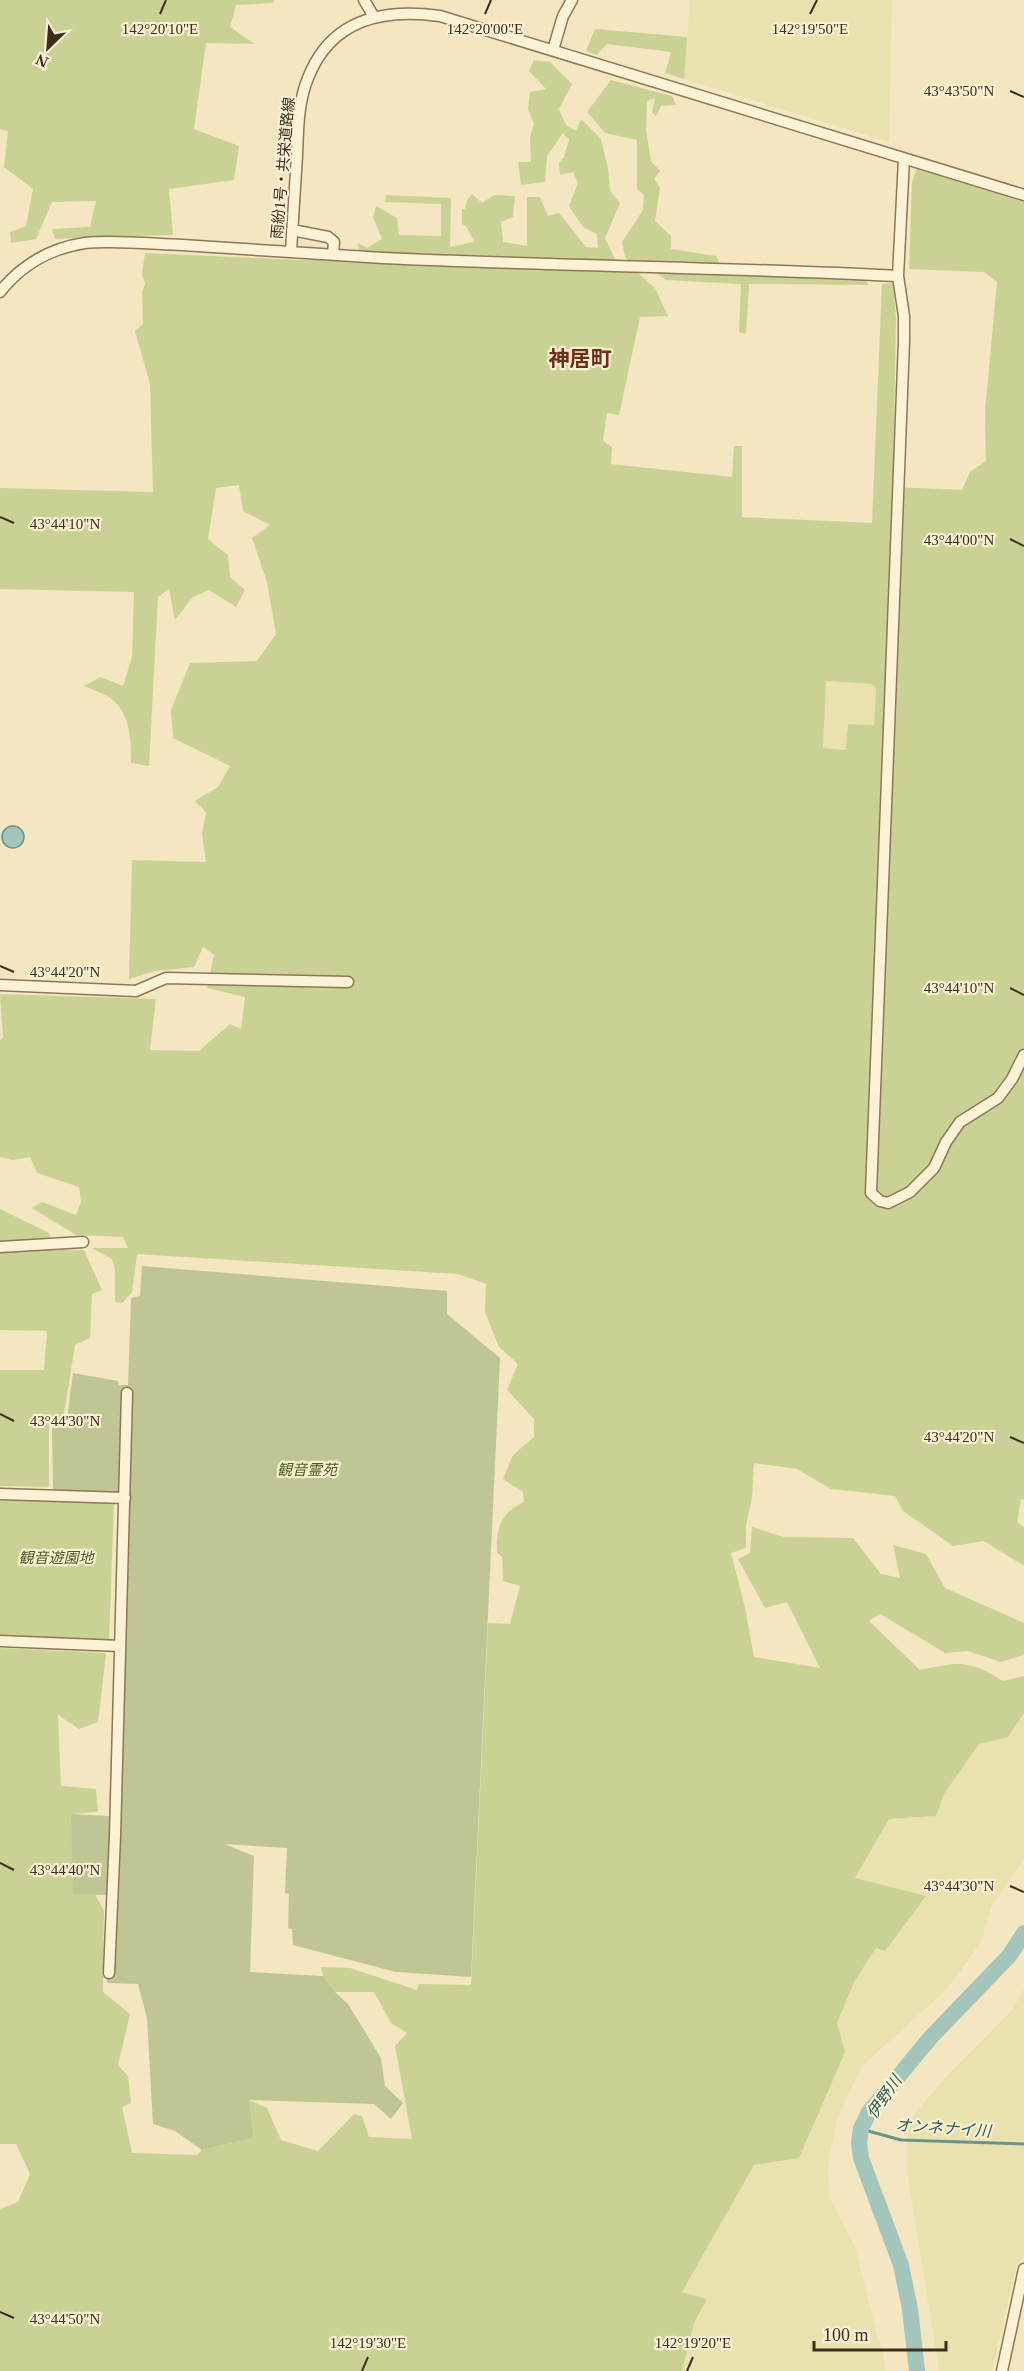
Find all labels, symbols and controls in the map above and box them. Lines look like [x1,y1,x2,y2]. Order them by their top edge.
north arrow [18,18,78,78]
text: 142°20'10"E [122,21,198,37]
text: 142°20'00"E [447,21,523,37]
text: 142°19'50"E [772,21,848,37]
text: N [33,51,51,71]
text: 43°43'50"N [924,83,994,99]
street label: 雨紛1号・共栄道路線 [269,96,297,240]
district label: 神居町 [549,347,612,371]
text: 43°44'10"N [30,516,100,532]
text: 43°44'00"N [924,532,994,548]
text: 43°44'20"N [30,964,100,980]
text: 43°44'10"N [924,980,994,996]
text: 43°44'30"N [30,1413,100,1429]
text: 43°44'20"N [924,1429,994,1445]
park label: 観音霊苑 [277,1462,339,1478]
park label: 観音遊園地 [18,1550,95,1566]
text: 43°44'40"N [30,1862,100,1878]
text: 43°44'30"N [924,1878,994,1894]
water label: 伊野川 [863,2071,906,2122]
water label: オンネナイ川 [895,2116,993,2140]
text: 43°44'50"N [30,2311,100,2327]
scale bar [814,2314,946,2352]
text: 100 m [823,2325,869,2345]
text: 142°19'30"E [330,2335,406,2351]
text: 142°19'20"E [655,2335,731,2351]

